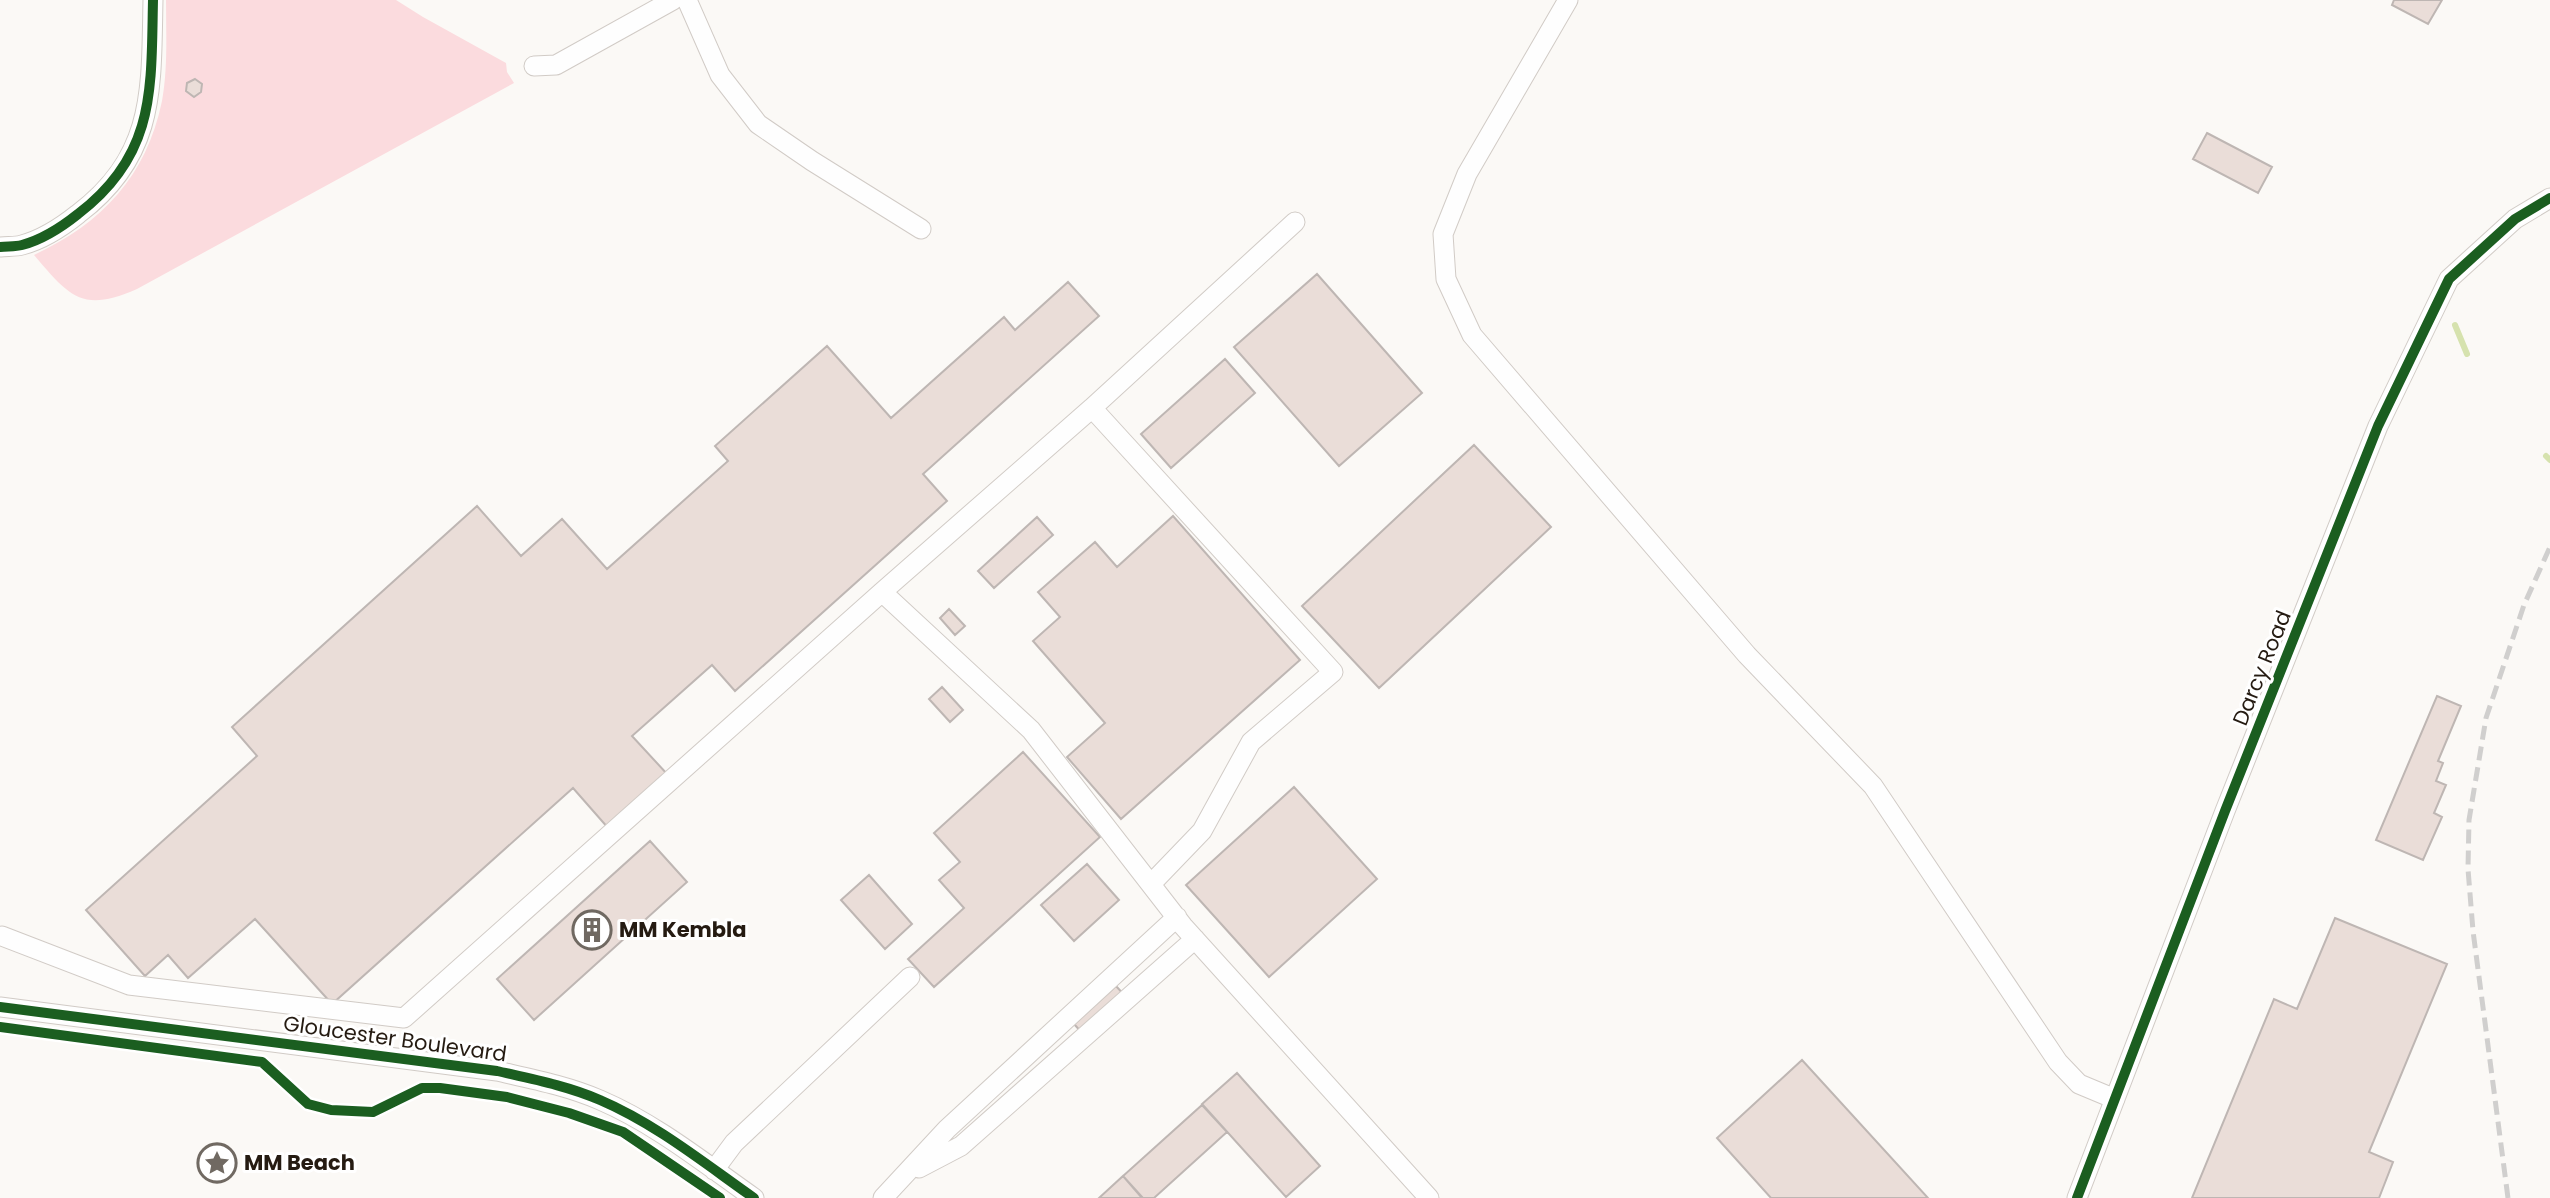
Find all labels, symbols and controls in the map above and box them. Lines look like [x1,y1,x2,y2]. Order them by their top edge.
street label: Darcy Road [2225,606,2298,730]
building icon: MM Kembla [571,909,613,951]
place label: MM Kembla [619,915,747,944]
street label: Gloucester Boulevard [282,1008,509,1069]
place icon: MM Beach [196,1142,238,1184]
place label: MM Beach [244,1148,355,1177]

